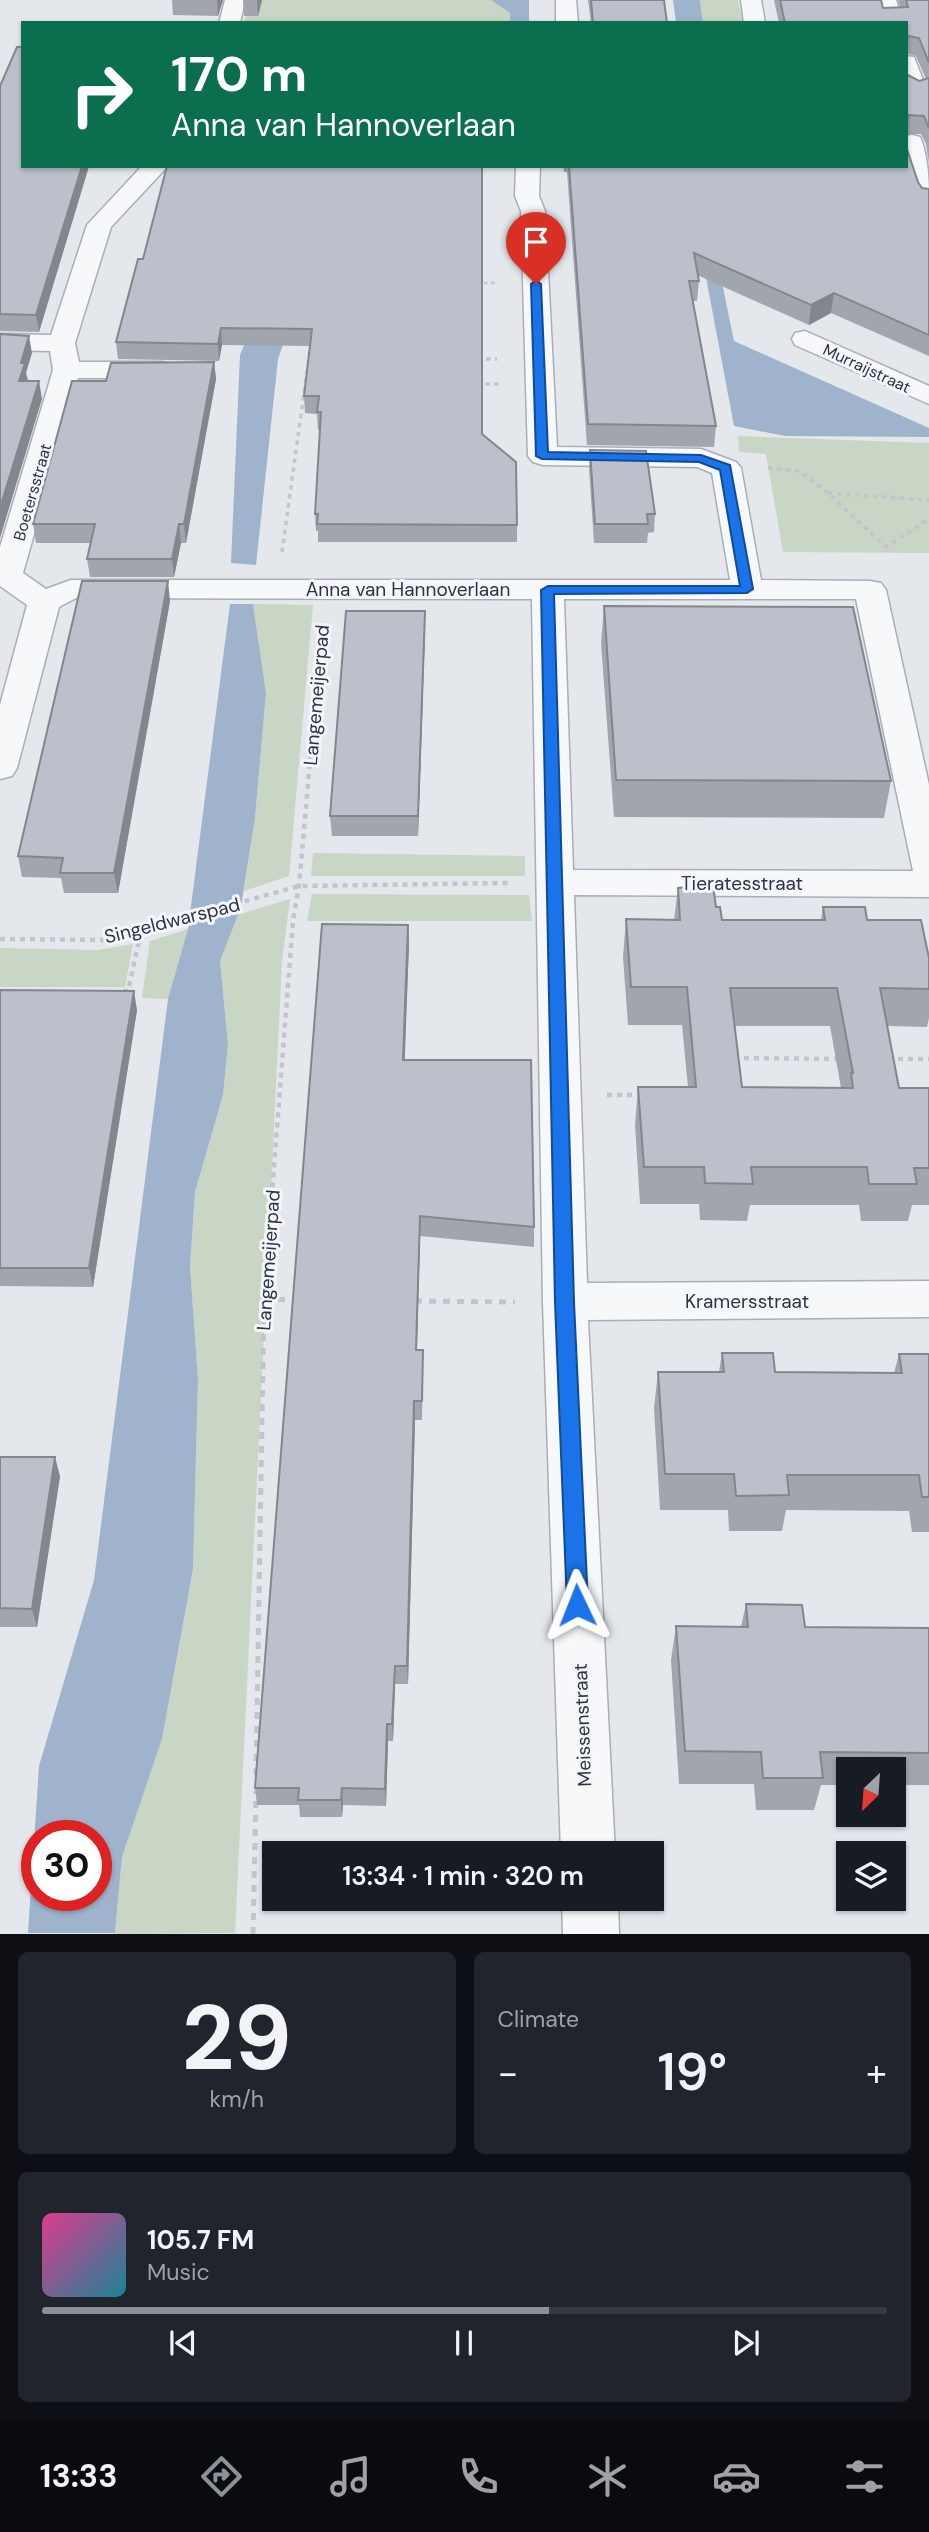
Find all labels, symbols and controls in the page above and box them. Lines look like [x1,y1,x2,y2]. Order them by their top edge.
text: 170 m [171,42,307,106]
icon: right [56,49,147,140]
text: Anna van Hannoverlaan [171,104,516,146]
pin [506,212,566,284]
icon: arrive [517,223,555,261]
street label: Murraijstraat [820,339,914,398]
street label: Boetersstraat [9,441,56,543]
street label: Anna van Hannoverlaan [306,577,510,602]
street label: Langemeijerpad [298,624,335,766]
street label: Tieratesstraat [681,871,803,896]
street label: Singeldwarspad [102,892,243,949]
street label: Langemeijerpad [251,1189,286,1331]
street label: Kramersstraat [685,1289,809,1314]
position arrow [540,1568,614,1642]
street label: Meissenstraat [568,1663,597,1787]
north arrow [836,1757,906,1827]
map controls [836,1757,906,1911]
speed limit sign: 30 [21,1820,112,1911]
button: layers [836,1841,906,1911]
text: 13:34 · 1 min · 320 m [342,1859,584,1893]
text: 29 [182,1979,292,2097]
text: Climate [498,2004,579,2034]
text: 19° [657,2038,727,2106]
text: − [498,2048,518,2098]
text: + [866,2048,887,2098]
text: km/h [210,2084,264,2114]
text: 105.7 FM [147,2223,254,2257]
text: Music [147,2257,210,2287]
icon: previous [164,2324,202,2362]
icon: pause [445,2324,483,2362]
icon: next [727,2324,765,2362]
icon: directions [197,2452,246,2501]
icon: music [326,2452,375,2501]
icon: phone [454,2452,503,2501]
icon: climate [583,2452,632,2501]
icon: car [712,2452,761,2501]
icon: filters [840,2452,889,2501]
text: 13:33 [40,2455,117,2497]

